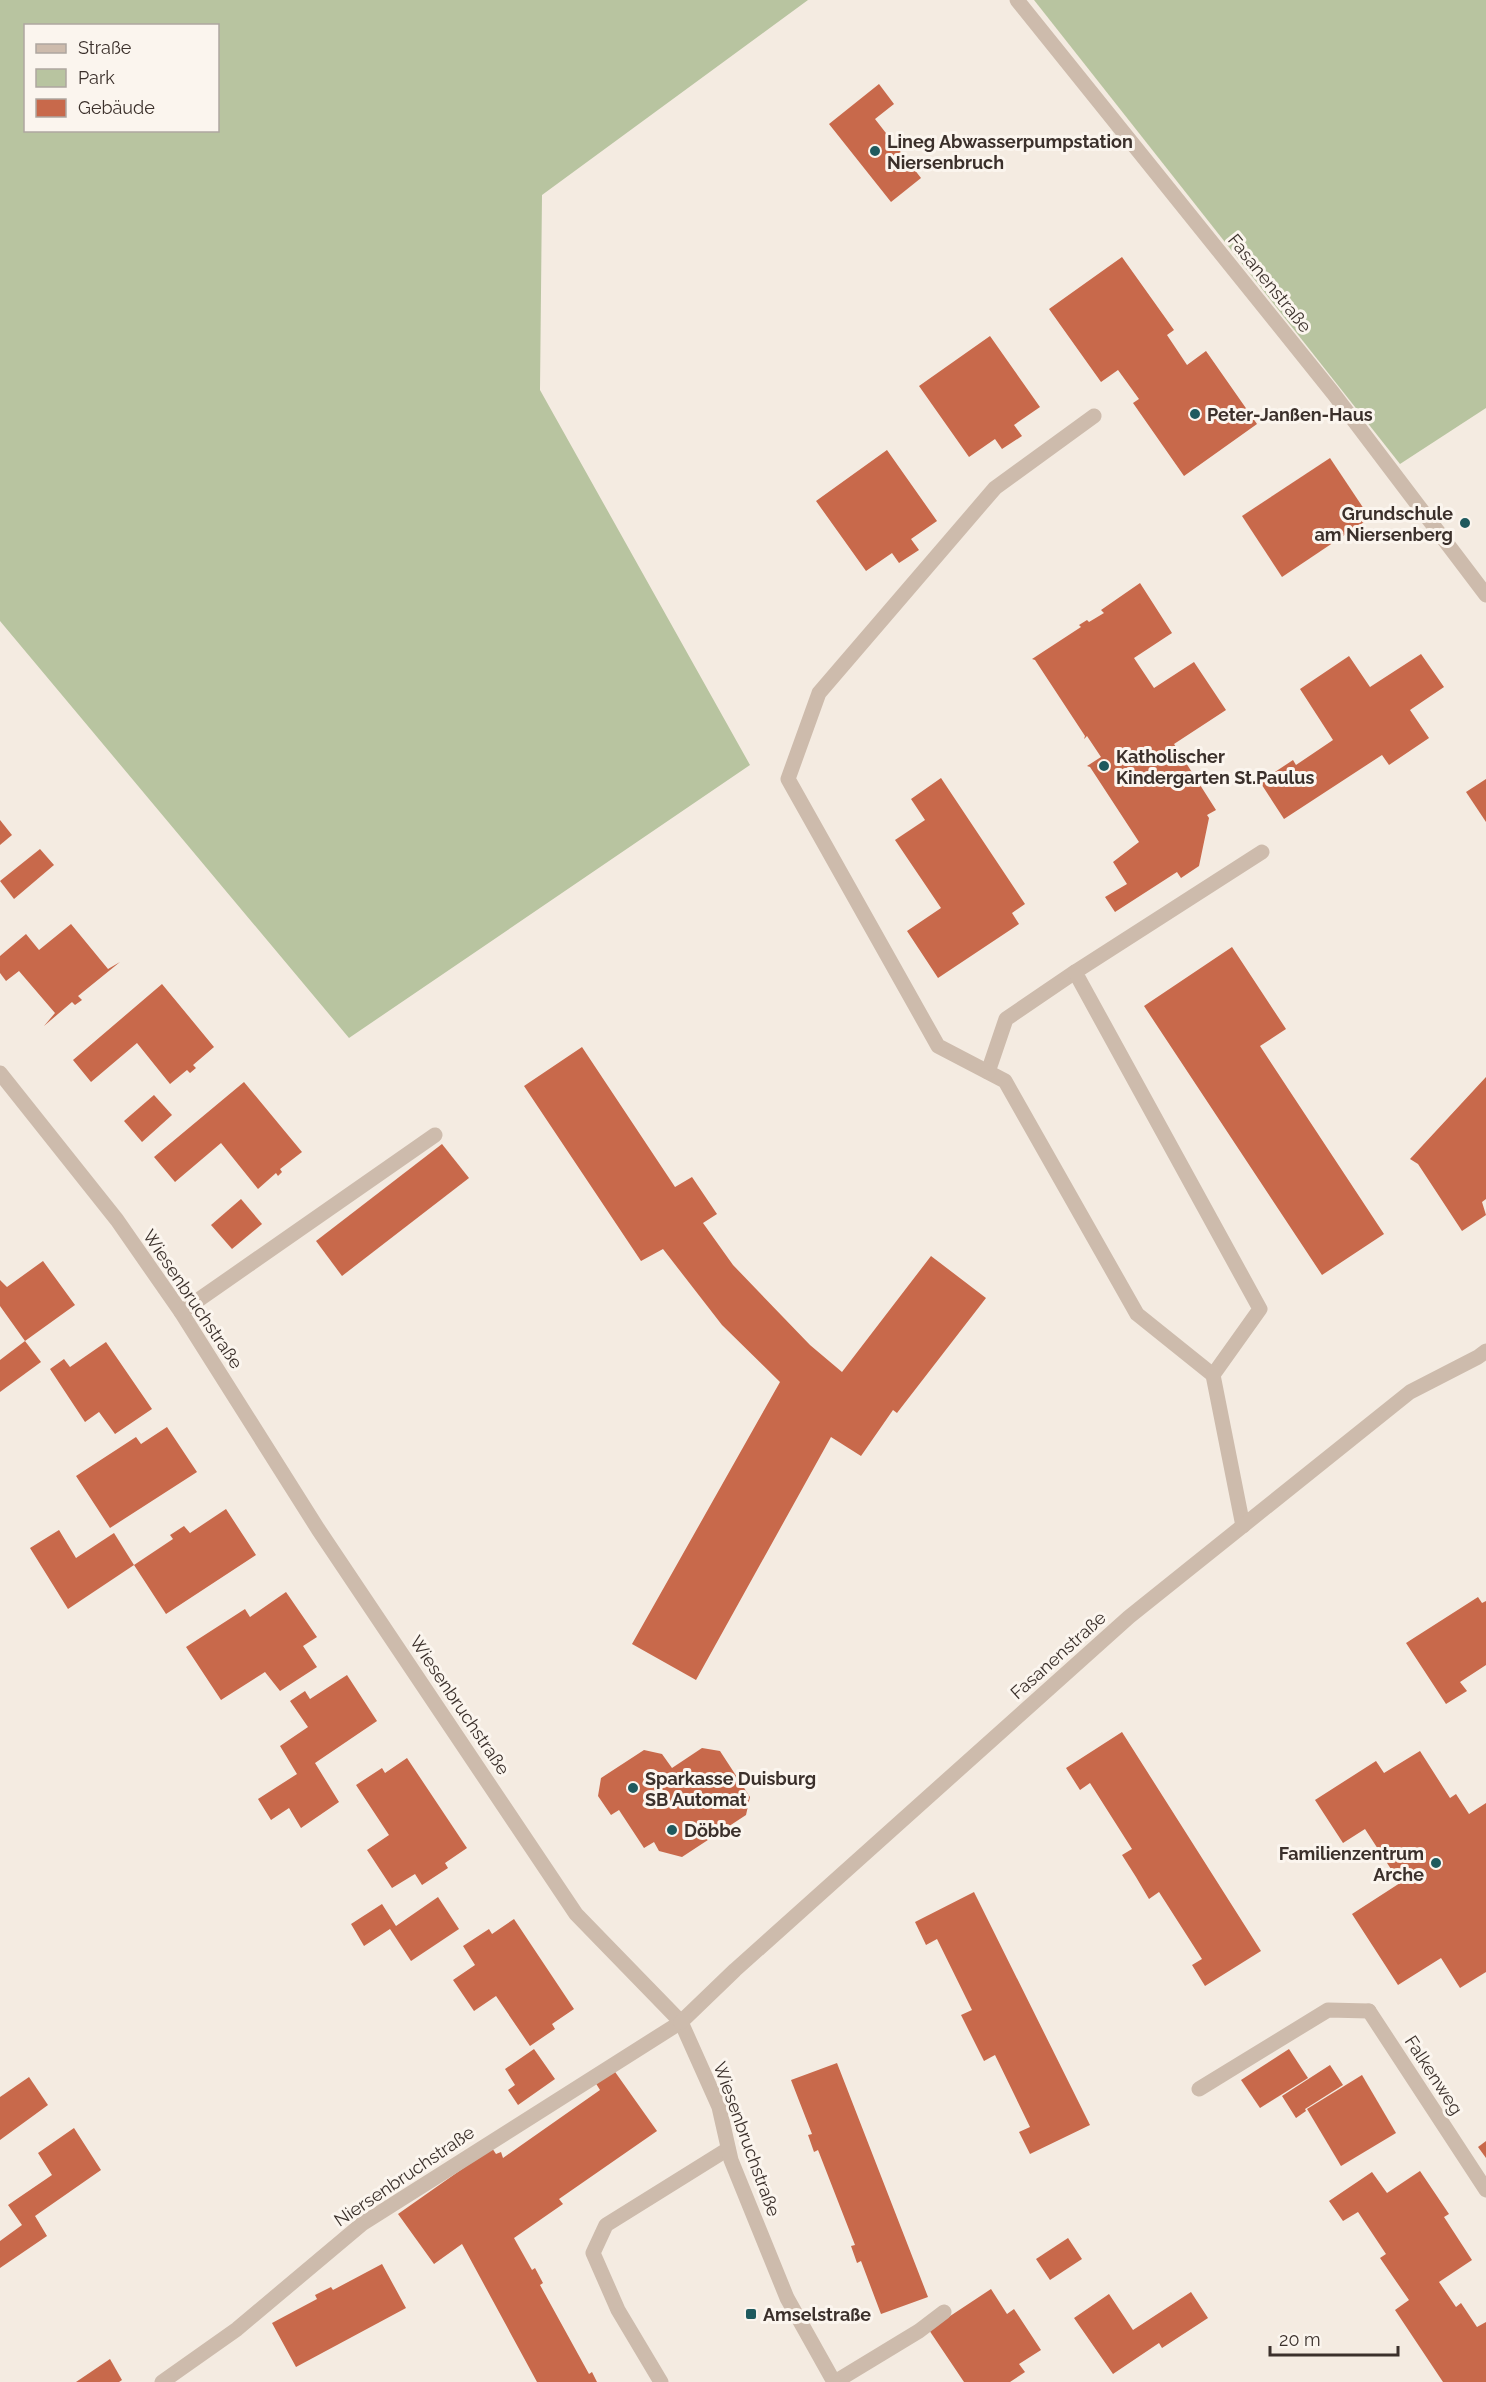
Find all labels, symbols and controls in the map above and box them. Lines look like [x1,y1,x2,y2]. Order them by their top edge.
legend [24,24,219,132]
text: Straße [78,37,132,58]
text: Park [78,67,115,88]
text: Gebäude [78,97,155,118]
place label: Lineg Abwasserpumpstation Niersenbruch [887,131,1133,173]
marker: Lineg Abwasserpumpstation Niersenbruch [868,144,882,158]
street label: Fasanenstraße [1224,230,1316,337]
place label: Peter-Janßen-Haus [1207,404,1373,425]
marker: Peter-Janßen-Haus [1188,407,1202,421]
place label: Grundschule am Niersenberg [1314,503,1453,545]
marker: Grundschule am Niersenberg [1458,516,1472,530]
place label: Katholischer Kindergarten St.Paulus [1116,746,1314,788]
marker: Katholischer Kindergarten St.Paulus [1097,759,1111,773]
street label: Wiesenbruchstraße [139,1226,247,1373]
street label: Fasanenstraße [1006,1607,1110,1703]
street label: Wiesenbruchstraße [406,1632,514,1779]
place label: Sparkasse Duisburg SB Automat [645,1768,816,1810]
marker: Sparkasse Duisburg SB Automat [626,1781,640,1795]
place label: Döbbe [684,1820,742,1841]
marker: Döbbe [665,1823,679,1837]
place label: Familienzentrum Arche [1279,1843,1424,1885]
marker: Familienzentrum Arche [1429,1856,1443,1870]
street label: Falkenweg [1401,2032,1467,2118]
street label: Wiesenbruchstraße [709,2059,785,2220]
street label: Niersenbruchstraße [330,2121,478,2231]
place label: Amselstraße [763,2304,871,2325]
marker: Amselstraße [744,2307,758,2321]
scale bar [1270,2319,1398,2357]
text: 20 m [1279,2329,1321,2350]

